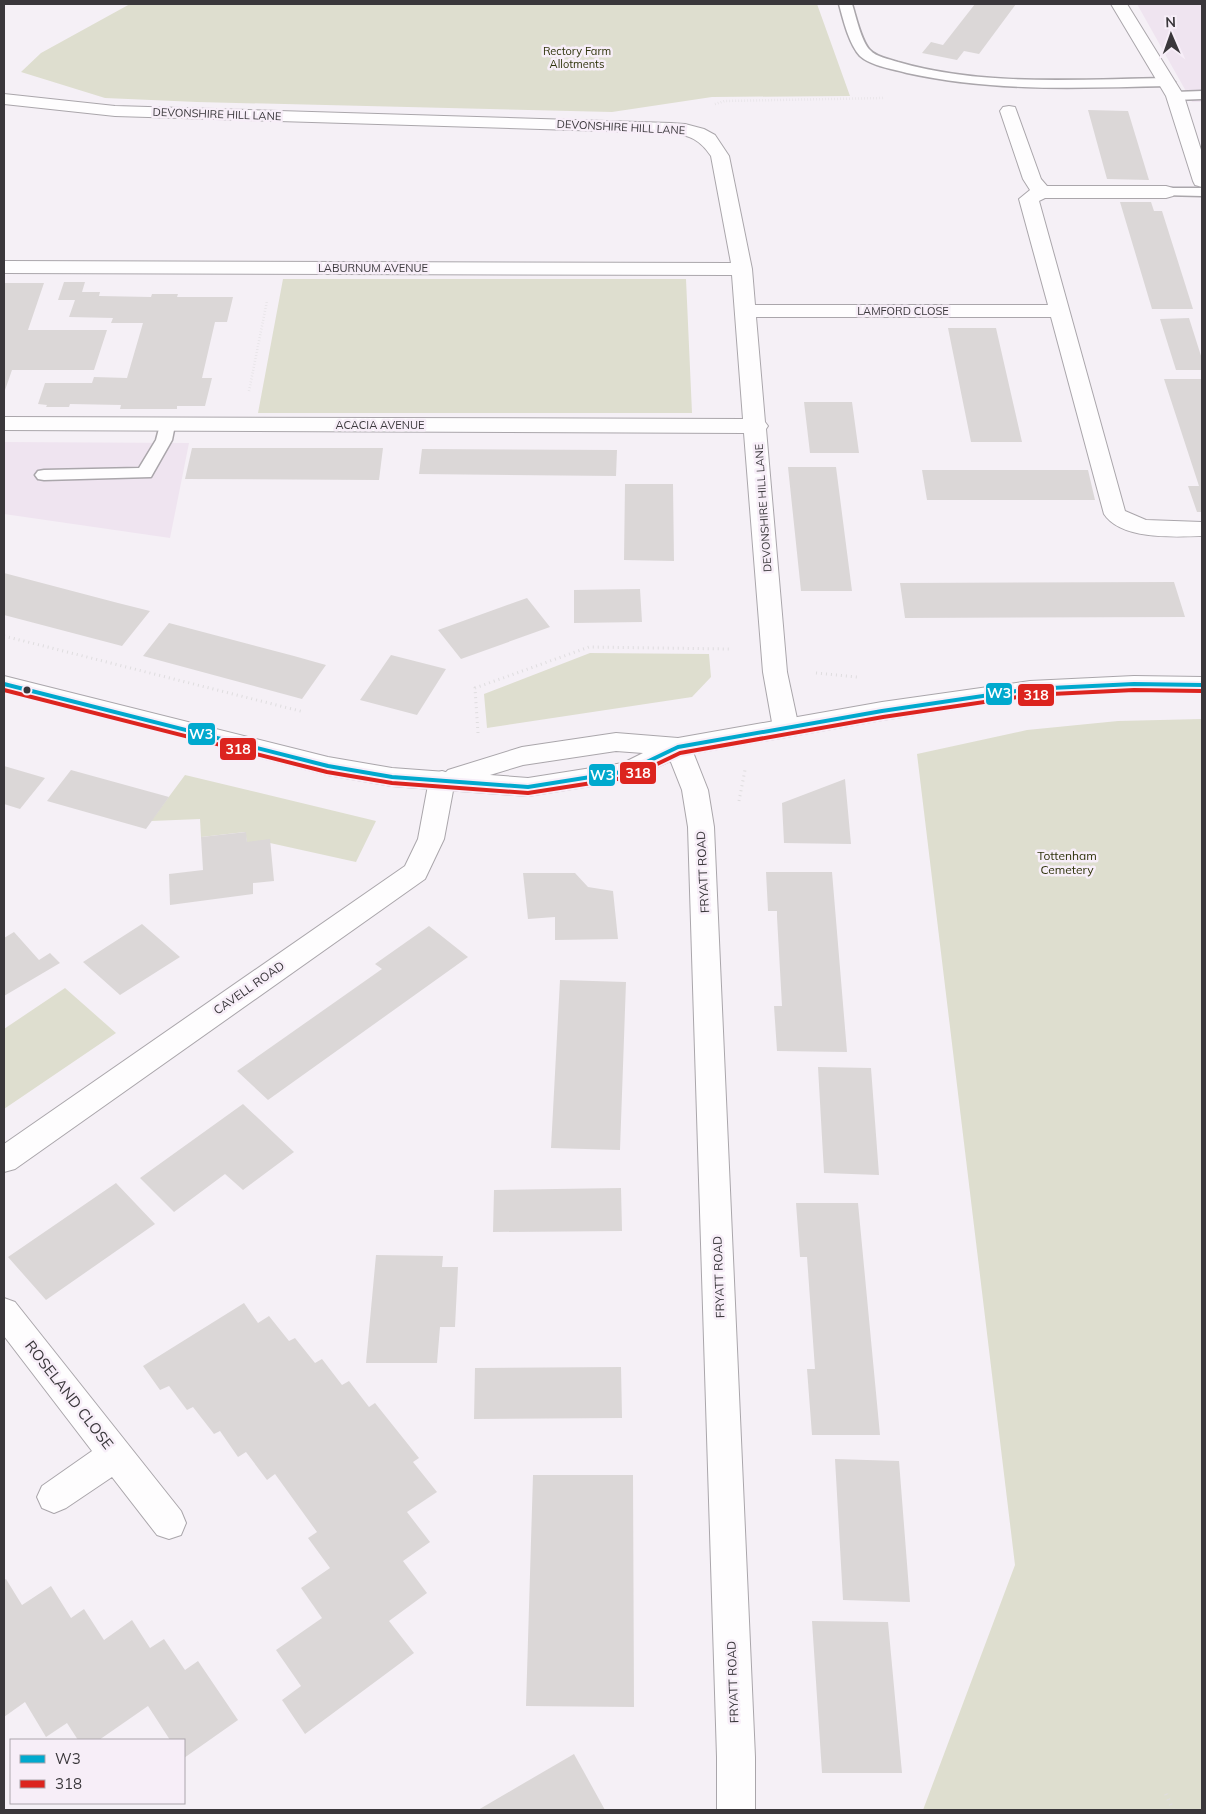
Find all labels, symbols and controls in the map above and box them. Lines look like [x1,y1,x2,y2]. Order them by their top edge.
north arrow [1146,10,1196,60]
text: N [1165,13,1176,31]
park label: Rectory Farm Allotments [543,44,611,71]
street label: DEVONSHIRE HILL LANE [153,105,281,123]
street label: DEVONSHIRE HILL LANE [556,117,686,137]
street label: LABURNUM AVENUE [318,261,428,275]
street label: LAMFORD CLOSE [857,304,949,318]
street label: ACACIA AVENUE [336,418,424,432]
street label: DEVONSHIRE HILL LANE [752,443,774,573]
line badge: W3 [985,682,1013,706]
line badge: 318 [1017,683,1055,707]
text: W3 [987,684,1011,702]
unlabelled marker [22,685,32,695]
text: 318 [1023,686,1049,704]
line badge: W3 [187,722,216,746]
text: W3 [189,725,213,743]
line badge: 318 [219,737,257,761]
text: 318 [225,740,251,758]
line badge: 318 [619,761,657,785]
line badge: W3 [588,763,616,787]
text: 318 [625,764,651,782]
text: W3 [590,766,614,784]
street label: FRYATT ROAD [693,831,712,914]
park label: Tottenham Cemetery [1037,848,1097,877]
street label: CAVELL ROAD [210,958,287,1018]
street label: FRYATT ROAD [710,1236,727,1318]
street label: ROSELAND CLOSE [21,1336,118,1453]
street label: FRYATT ROAD [724,1641,741,1723]
legend [10,1739,185,1804]
text: W3 [55,1749,81,1768]
text: 318 [55,1774,82,1793]

